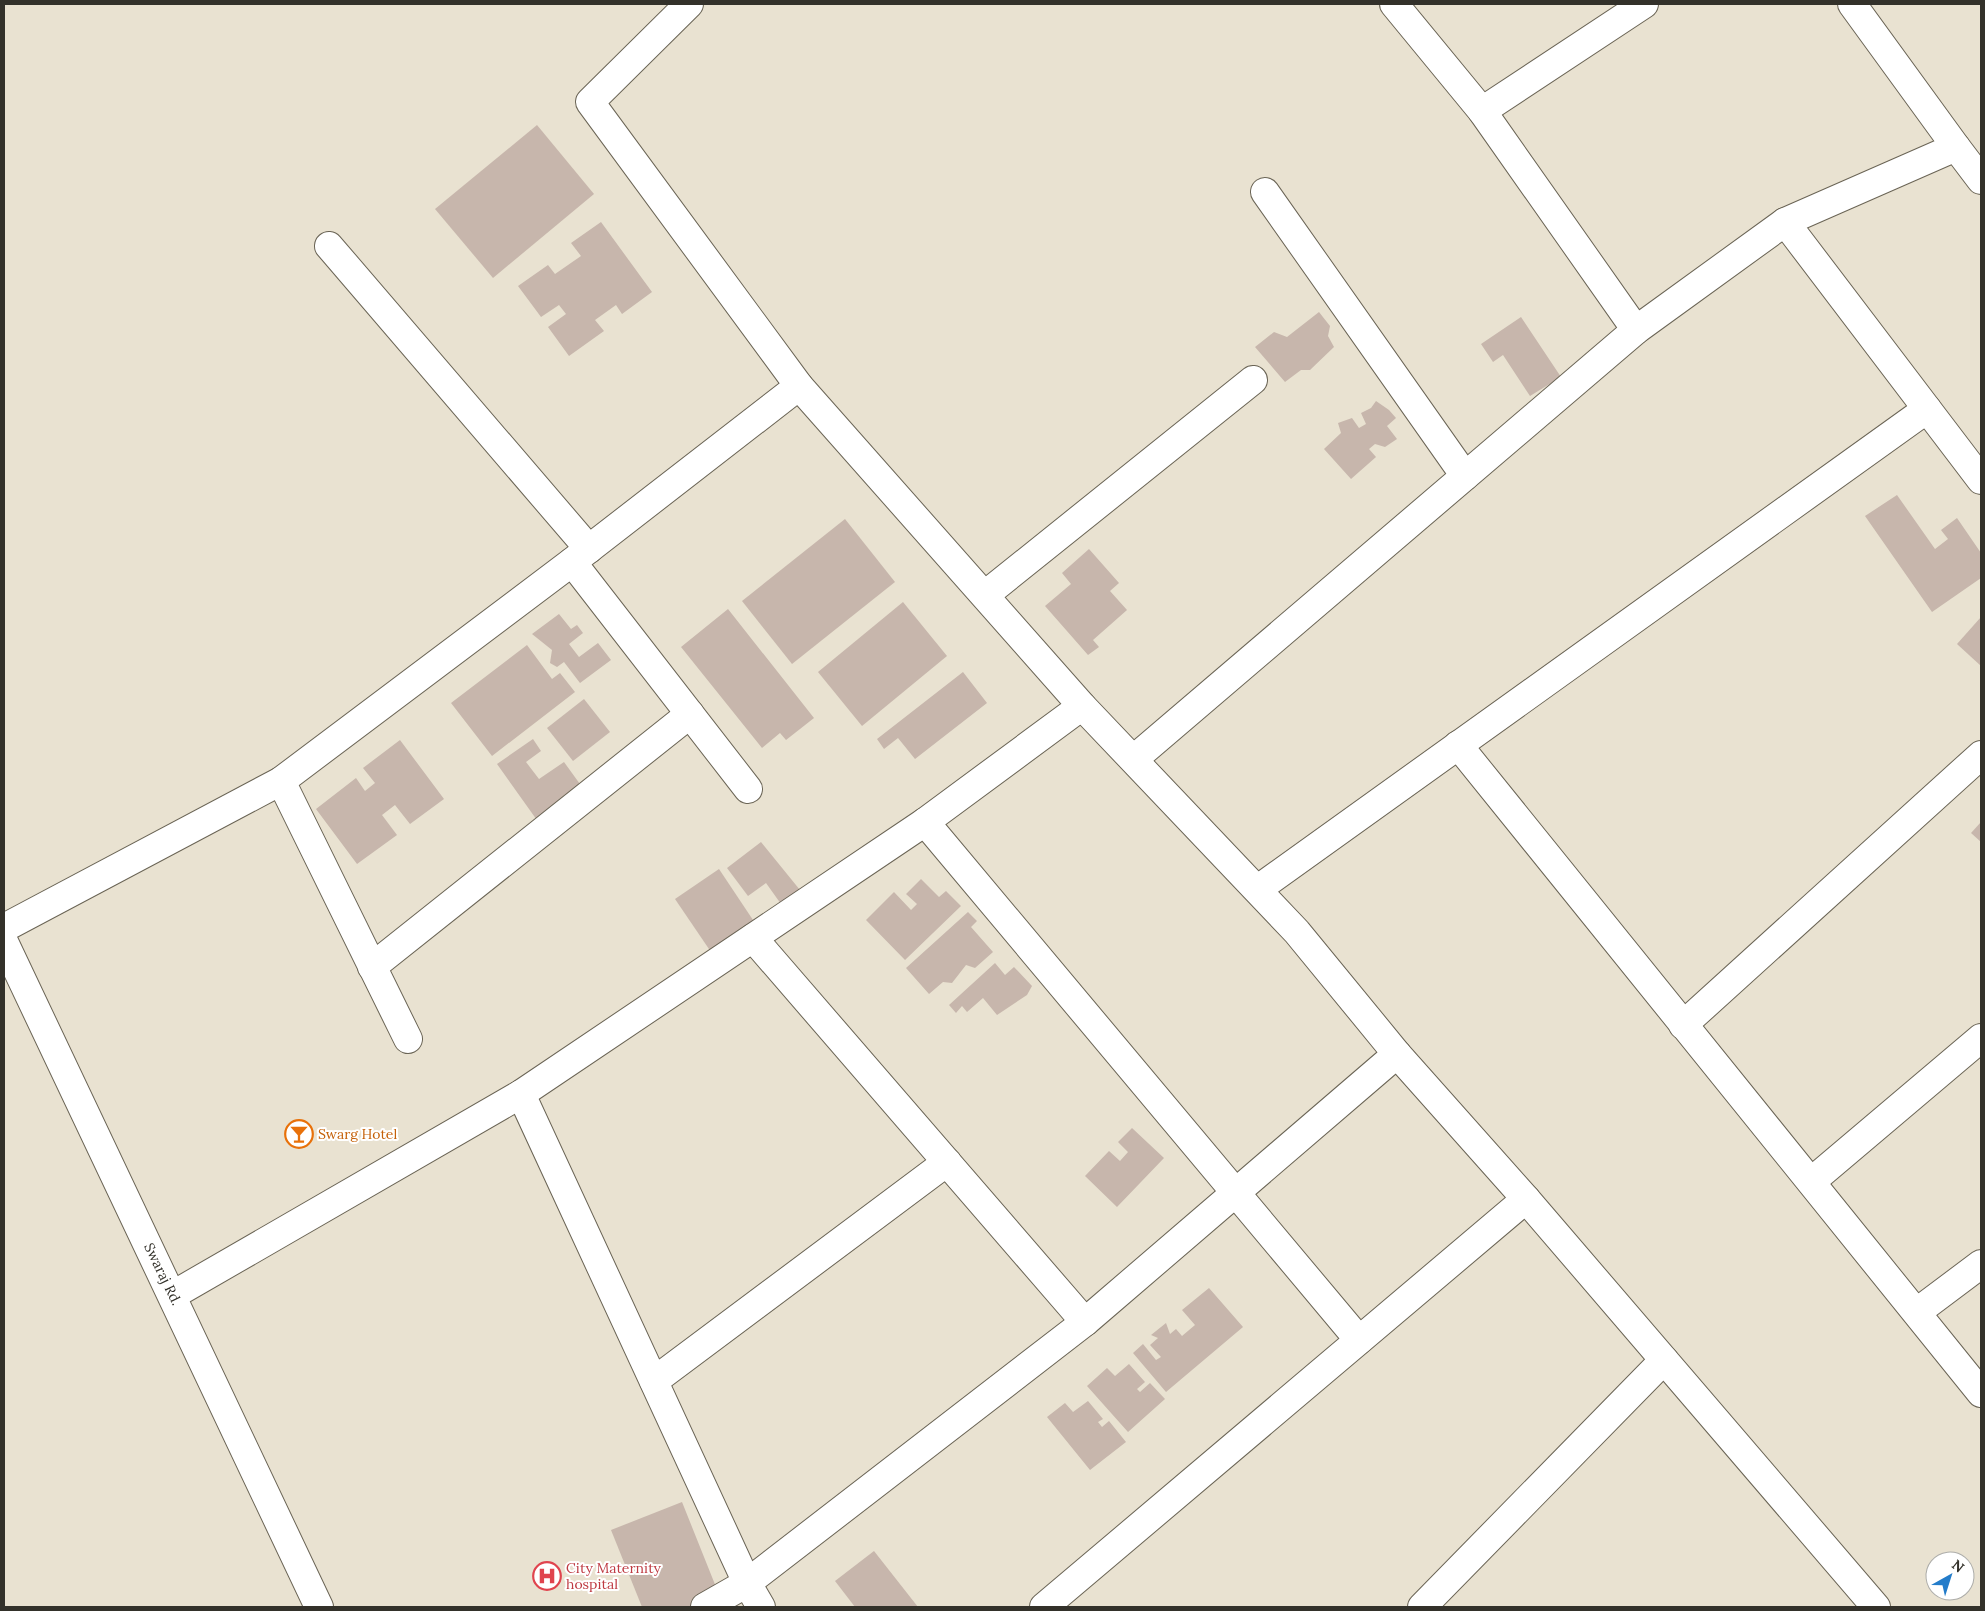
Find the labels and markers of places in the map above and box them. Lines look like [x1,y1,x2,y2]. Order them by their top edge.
bar icon: Swarg Hotel [284,1119,314,1149]
place label: Swarg Hotel [318,1125,397,1143]
place label: City Maternity hospital [566,1559,662,1593]
hospital icon: City Maternity hospital [532,1561,562,1591]

